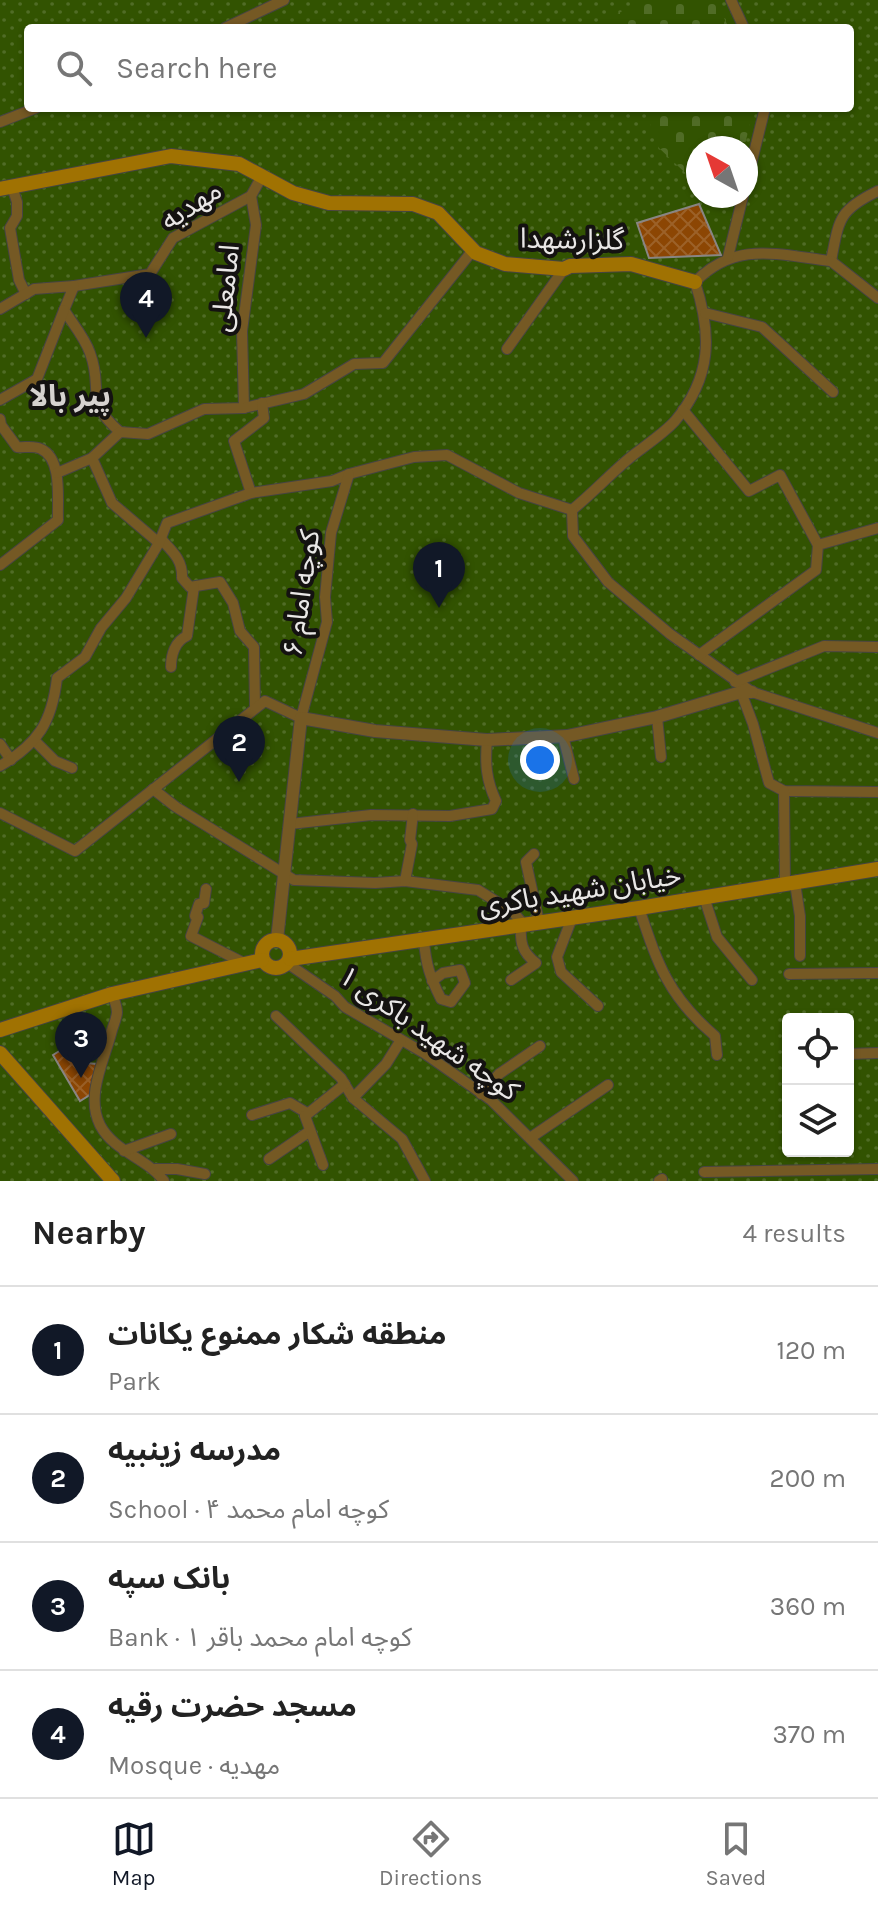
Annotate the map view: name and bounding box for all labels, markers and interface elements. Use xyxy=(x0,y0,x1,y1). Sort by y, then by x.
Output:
search box xyxy=(24,24,854,112)
icon: search xyxy=(52,46,96,90)
text: Search here xyxy=(116,50,277,86)
north arrow xyxy=(686,136,758,208)
street label: مهدیه xyxy=(154,173,228,237)
street label: گلزارشهدا xyxy=(520,222,625,256)
street label: امامعلی xyxy=(204,243,246,333)
pin: 4 xyxy=(120,272,172,338)
district label: پیر بالا xyxy=(29,378,111,416)
street label: کوچه امام ۶ xyxy=(276,527,330,659)
pin: 1 xyxy=(413,542,465,608)
pin: 2 xyxy=(213,716,265,782)
your location xyxy=(520,740,560,780)
street label: خیابان شهید باکری xyxy=(477,858,683,922)
street label: کوچه شهید باکری ۱ xyxy=(332,959,526,1108)
pin: 3 xyxy=(55,1012,107,1078)
map controls xyxy=(782,1013,854,1157)
button: locate xyxy=(782,1013,854,1085)
button: layers xyxy=(782,1085,854,1157)
text: Nearby xyxy=(32,1213,146,1253)
text: 4 results xyxy=(742,1218,846,1249)
text: منطقه شکار ممنوع یکانات xyxy=(108,1316,447,1352)
text: 1 xyxy=(53,1335,63,1366)
text: 120 m xyxy=(776,1335,846,1366)
text: Park xyxy=(108,1366,161,1397)
text: مدرسه زینبیه xyxy=(108,1432,281,1468)
text: 2 xyxy=(50,1463,66,1494)
text: 200 m xyxy=(770,1463,846,1494)
text: School · کوچه امام محمد ۴ xyxy=(108,1494,389,1525)
text: بانک سپه xyxy=(108,1560,230,1596)
text: 3 xyxy=(50,1591,66,1622)
text: 360 m xyxy=(770,1591,846,1622)
text: Bank · کوچه امام محمد باقر ۱ xyxy=(108,1622,412,1653)
text: مسجد حضرت رقیه xyxy=(108,1688,357,1724)
text: 4 xyxy=(50,1719,66,1750)
text: 370 m xyxy=(773,1719,846,1750)
text: Mosque · مهدیه xyxy=(108,1750,280,1781)
tab: Map xyxy=(112,1817,156,1891)
tab: Directions xyxy=(379,1817,482,1891)
tab: Saved xyxy=(706,1817,766,1891)

